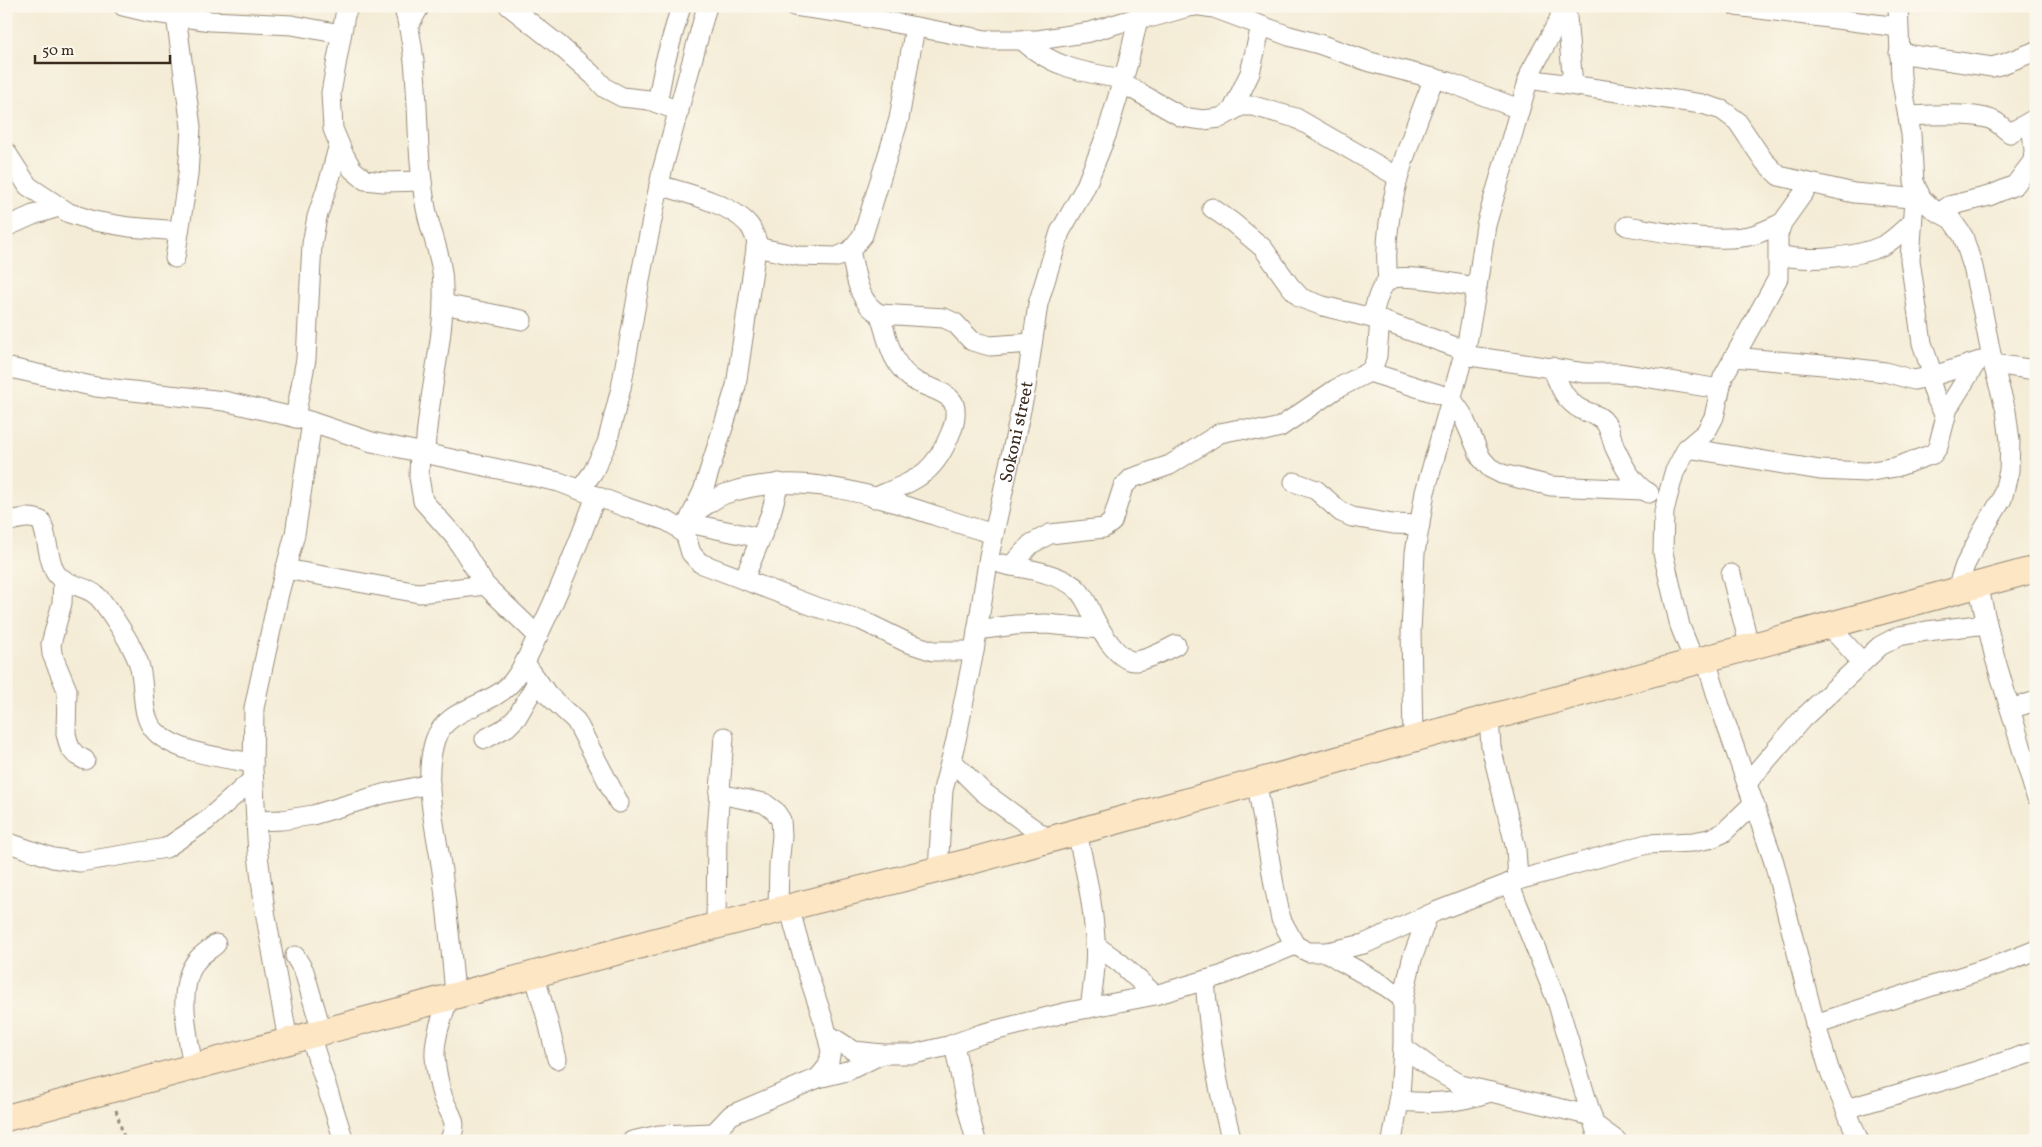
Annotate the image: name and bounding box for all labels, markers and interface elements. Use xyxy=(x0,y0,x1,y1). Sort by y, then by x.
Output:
scale bar xyxy=(35,32,170,64)
text: 50 m xyxy=(42,41,74,62)
street label: Sokoni street xyxy=(994,380,1041,485)

